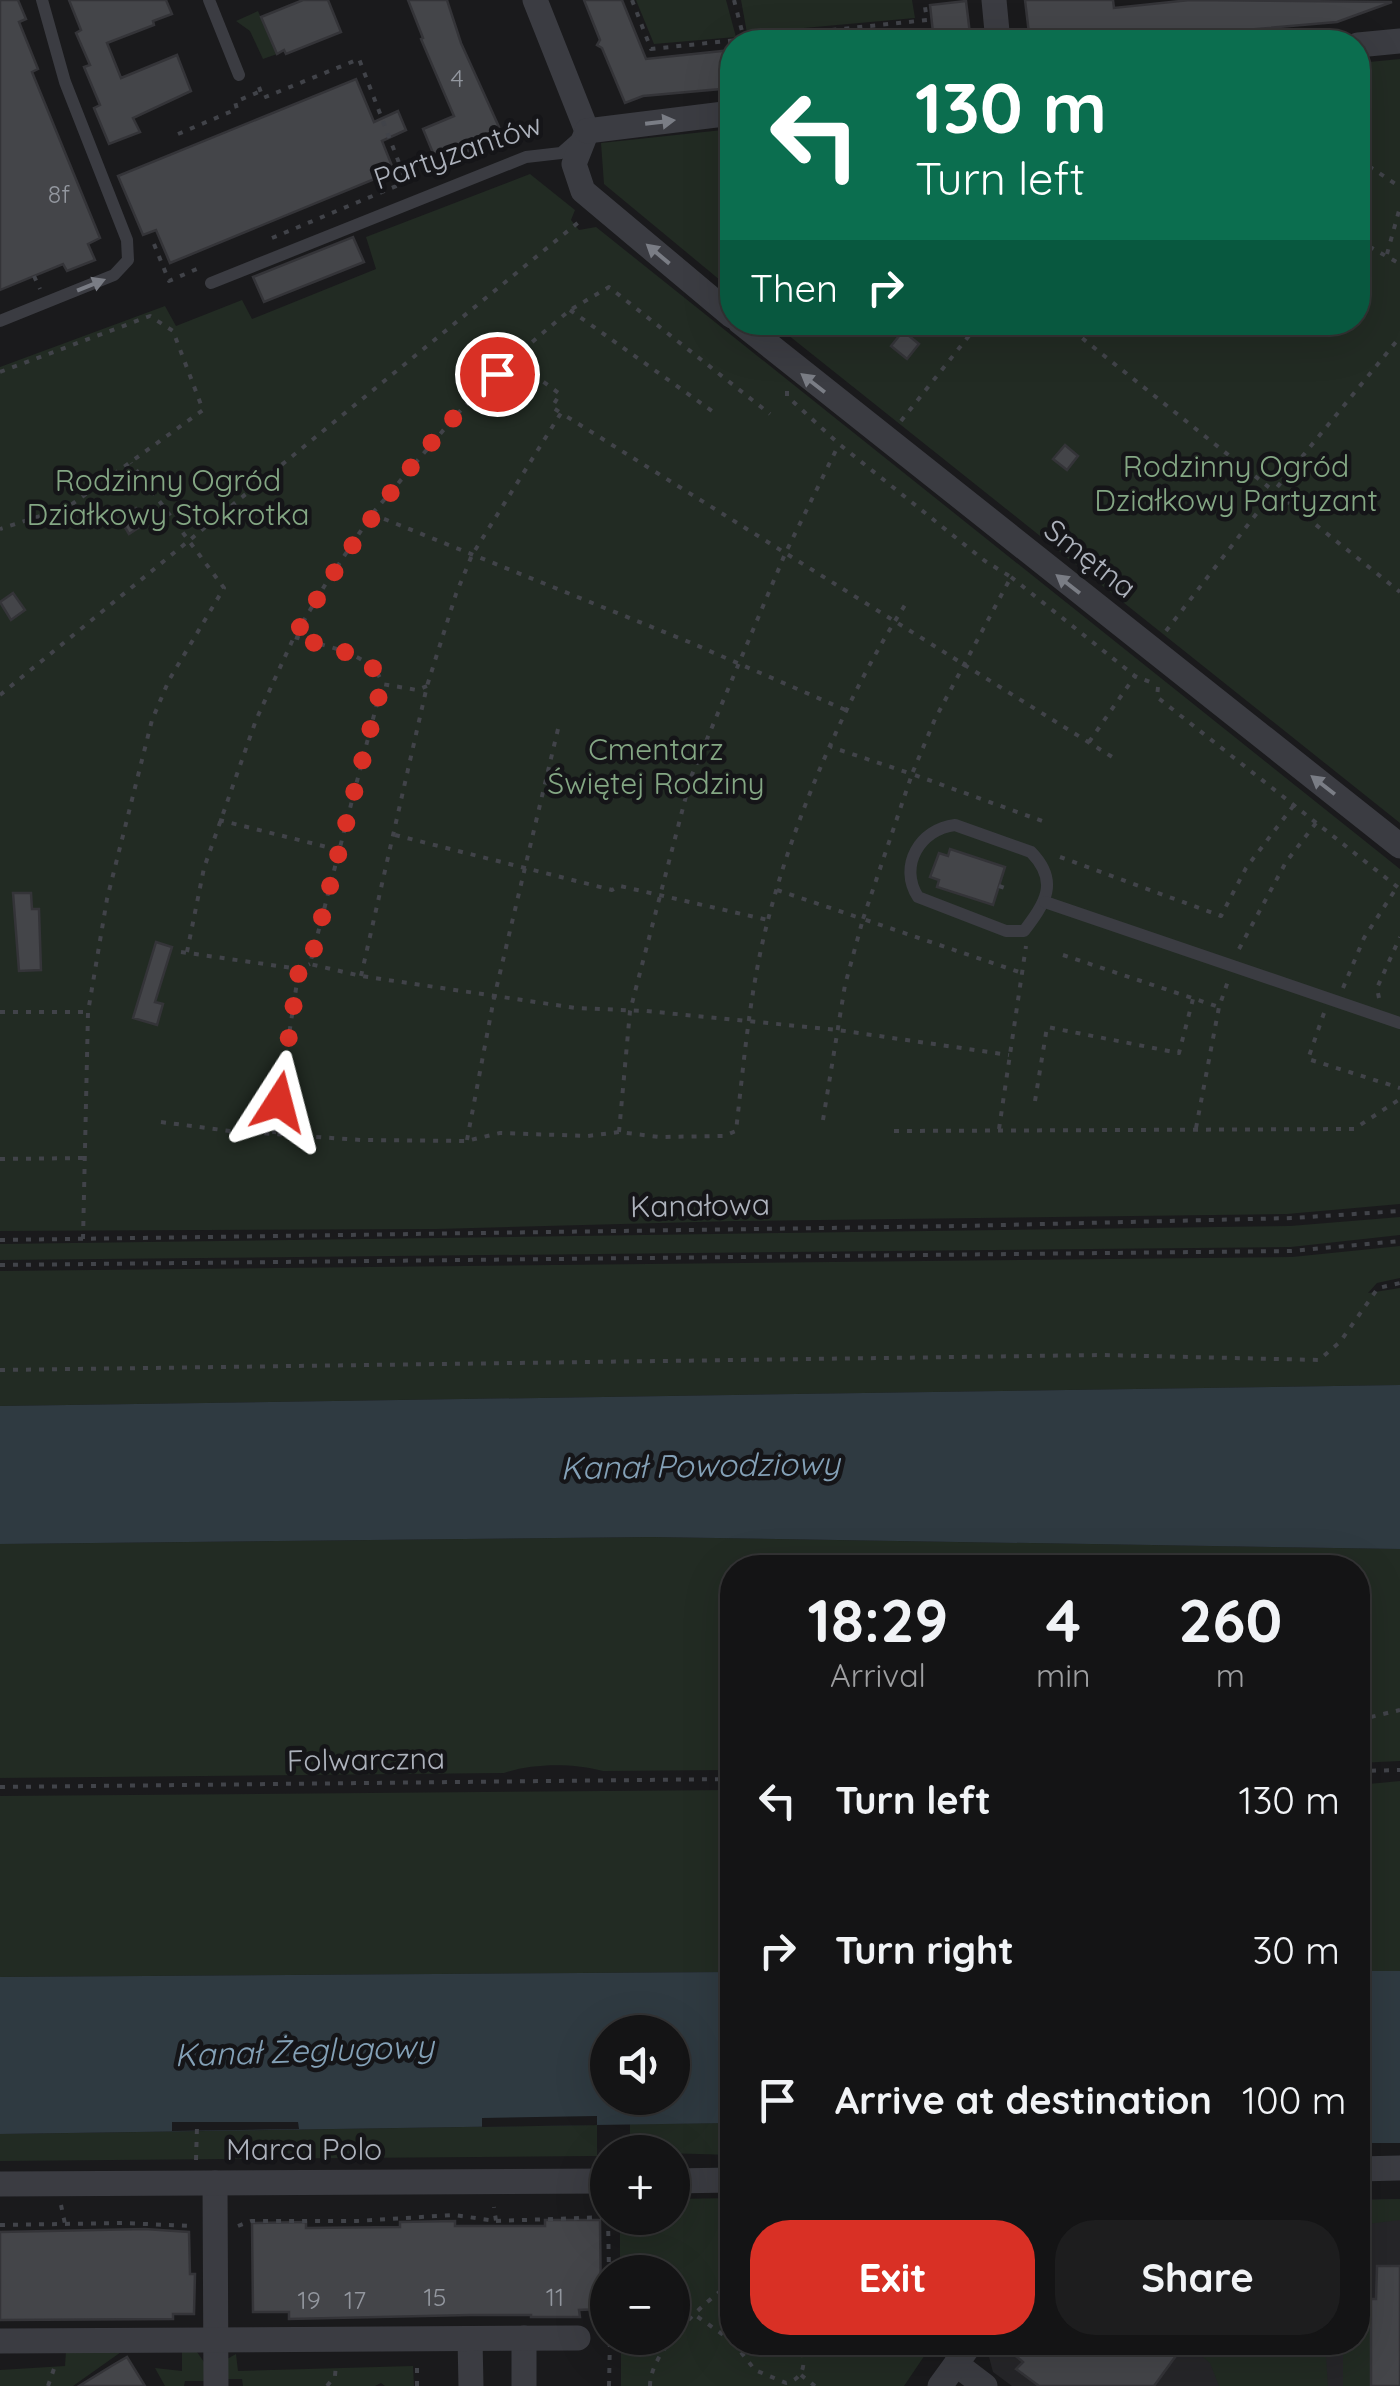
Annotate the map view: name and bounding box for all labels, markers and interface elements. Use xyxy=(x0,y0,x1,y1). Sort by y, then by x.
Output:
house number: 4 xyxy=(450,62,464,93)
text: 130 m xyxy=(915,63,1107,151)
icon: left xyxy=(750,70,880,200)
street label: Partyzantów xyxy=(369,105,547,198)
one-way arrow xyxy=(645,114,676,130)
text: Turn left xyxy=(915,150,1085,206)
house number: 8f xyxy=(48,178,70,209)
one-way arrow xyxy=(645,243,670,265)
icon: right xyxy=(858,260,913,315)
text: Then xyxy=(750,264,838,312)
one-way arrow xyxy=(76,276,106,292)
pin xyxy=(455,332,540,417)
icon: arrive xyxy=(470,347,525,402)
one-way arrow xyxy=(801,372,827,393)
park label: Rodzinny Ogród Działkowy Partyzant xyxy=(1094,447,1378,519)
park label: Rodzinny Ogród Działkowy Stokrotka xyxy=(26,461,310,533)
street label: Smętna xyxy=(1037,510,1144,606)
one-way arrow xyxy=(1056,574,1081,595)
park label: Cmentarz Świętej Rodziny xyxy=(547,730,765,802)
one-way arrow xyxy=(1311,775,1337,796)
position arrow xyxy=(227,1050,331,1154)
street label: Kanałowa xyxy=(630,1185,770,1225)
water label: Kanał Powodziowy xyxy=(560,1443,842,1487)
text: 18:29 xyxy=(808,1582,948,1657)
text: 4 xyxy=(1046,1582,1081,1657)
text: 260 xyxy=(1178,1582,1282,1657)
text: Arrival xyxy=(830,1655,926,1695)
text: min xyxy=(1036,1655,1091,1695)
text: m xyxy=(1216,1655,1245,1695)
street label: Folwarczna xyxy=(287,1739,445,1779)
icon: left xyxy=(750,1773,805,1828)
text: Turn left xyxy=(835,1776,991,1824)
text: 130 m xyxy=(1238,1776,1340,1824)
icon: right xyxy=(750,1923,805,1978)
text: Turn right xyxy=(835,1926,1014,1974)
text: 30 m xyxy=(1252,1926,1340,1974)
map controls xyxy=(590,2015,690,2355)
button: sound xyxy=(590,2015,690,2115)
water label: Kanał Żeglugowy xyxy=(174,2025,436,2075)
icon: arrive xyxy=(750,2073,805,2128)
text: Arrive at destination xyxy=(835,2076,1212,2124)
text: 100 m xyxy=(1242,2076,1346,2124)
street label: Marca Polo xyxy=(226,2130,382,2168)
button: + xyxy=(590,2135,690,2235)
button: Exit xyxy=(750,2220,1035,2335)
button: Share xyxy=(1055,2220,1340,2335)
button: − xyxy=(590,2255,690,2355)
house number: 15 xyxy=(424,2281,446,2312)
house number: 11 xyxy=(546,2281,564,2312)
house number: 19 xyxy=(297,2284,321,2315)
house number: 17 xyxy=(344,2284,366,2315)

